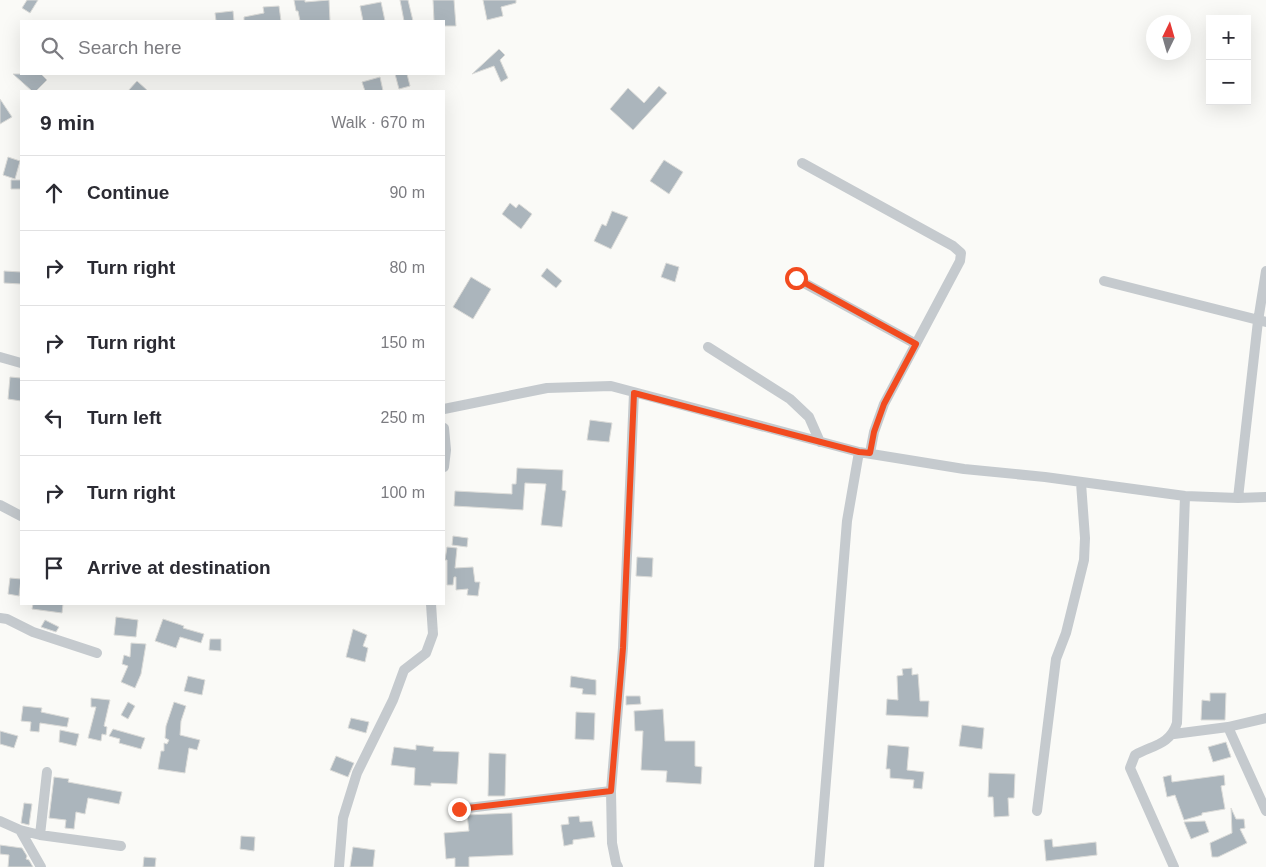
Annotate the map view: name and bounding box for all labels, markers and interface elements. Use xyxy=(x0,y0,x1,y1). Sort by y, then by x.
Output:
north arrow xyxy=(1146,15,1191,60)
map controls xyxy=(1206,15,1251,105)
button: + xyxy=(1206,15,1251,60)
search box xyxy=(20,20,445,75)
icon: search xyxy=(38,34,66,62)
text: Search here xyxy=(78,37,182,58)
button: − xyxy=(1206,60,1251,105)
text: 9 min xyxy=(40,111,95,134)
text: Walk · 670 m xyxy=(331,114,425,131)
icon: ahead xyxy=(40,179,68,207)
text: Continue xyxy=(87,182,169,203)
text: 90 m xyxy=(389,184,425,201)
icon: right xyxy=(40,254,68,282)
text: Turn right xyxy=(87,257,175,278)
text: 80 m xyxy=(389,259,425,276)
route start xyxy=(785,267,808,290)
icon: right xyxy=(40,329,68,357)
text: Turn right xyxy=(87,332,175,353)
text: 150 m xyxy=(381,334,425,351)
icon: left xyxy=(40,404,68,432)
text: Turn left xyxy=(87,407,162,428)
text: 250 m xyxy=(381,409,425,426)
icon: right xyxy=(40,479,68,507)
text: Turn right xyxy=(87,482,175,503)
text: 100 m xyxy=(381,484,425,501)
icon: arrive xyxy=(40,554,68,582)
text: Arrive at destination xyxy=(87,557,271,578)
route end xyxy=(448,798,471,821)

